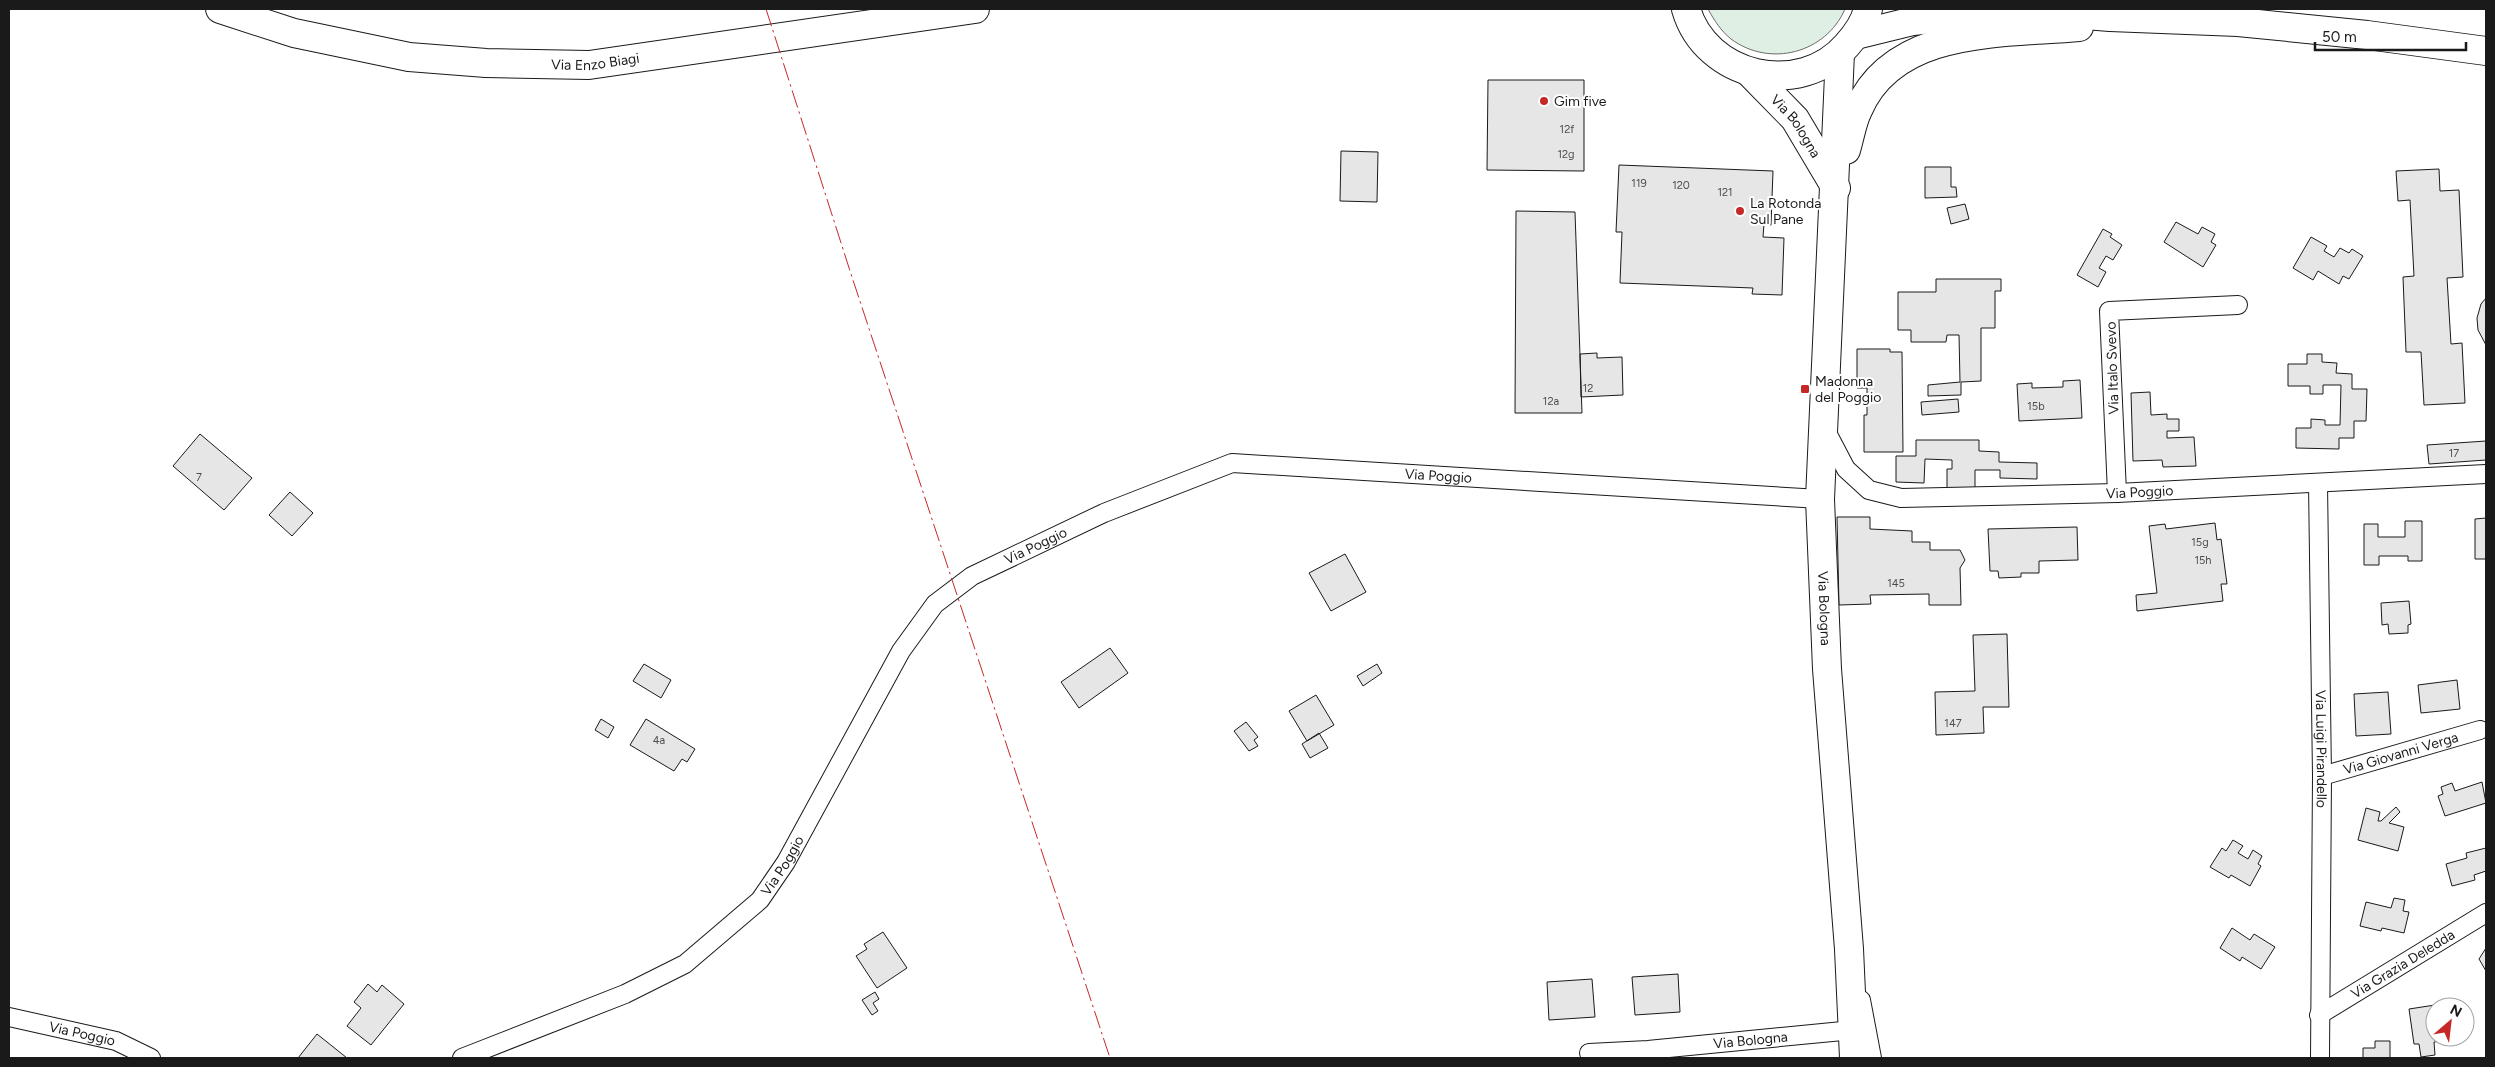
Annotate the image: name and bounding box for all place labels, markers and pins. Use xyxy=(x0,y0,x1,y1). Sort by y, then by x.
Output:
place label: Gim five xyxy=(1554,93,1607,110)
marker: Gim five xyxy=(1538,95,1550,107)
place label: La Rotonda Sul Pane xyxy=(1750,195,1821,228)
marker: La Rotonda Sul Pane xyxy=(1734,205,1746,217)
place label: Madonna del Poggio xyxy=(1815,373,1881,406)
marker: Madonna del Poggio xyxy=(1799,383,1811,395)

